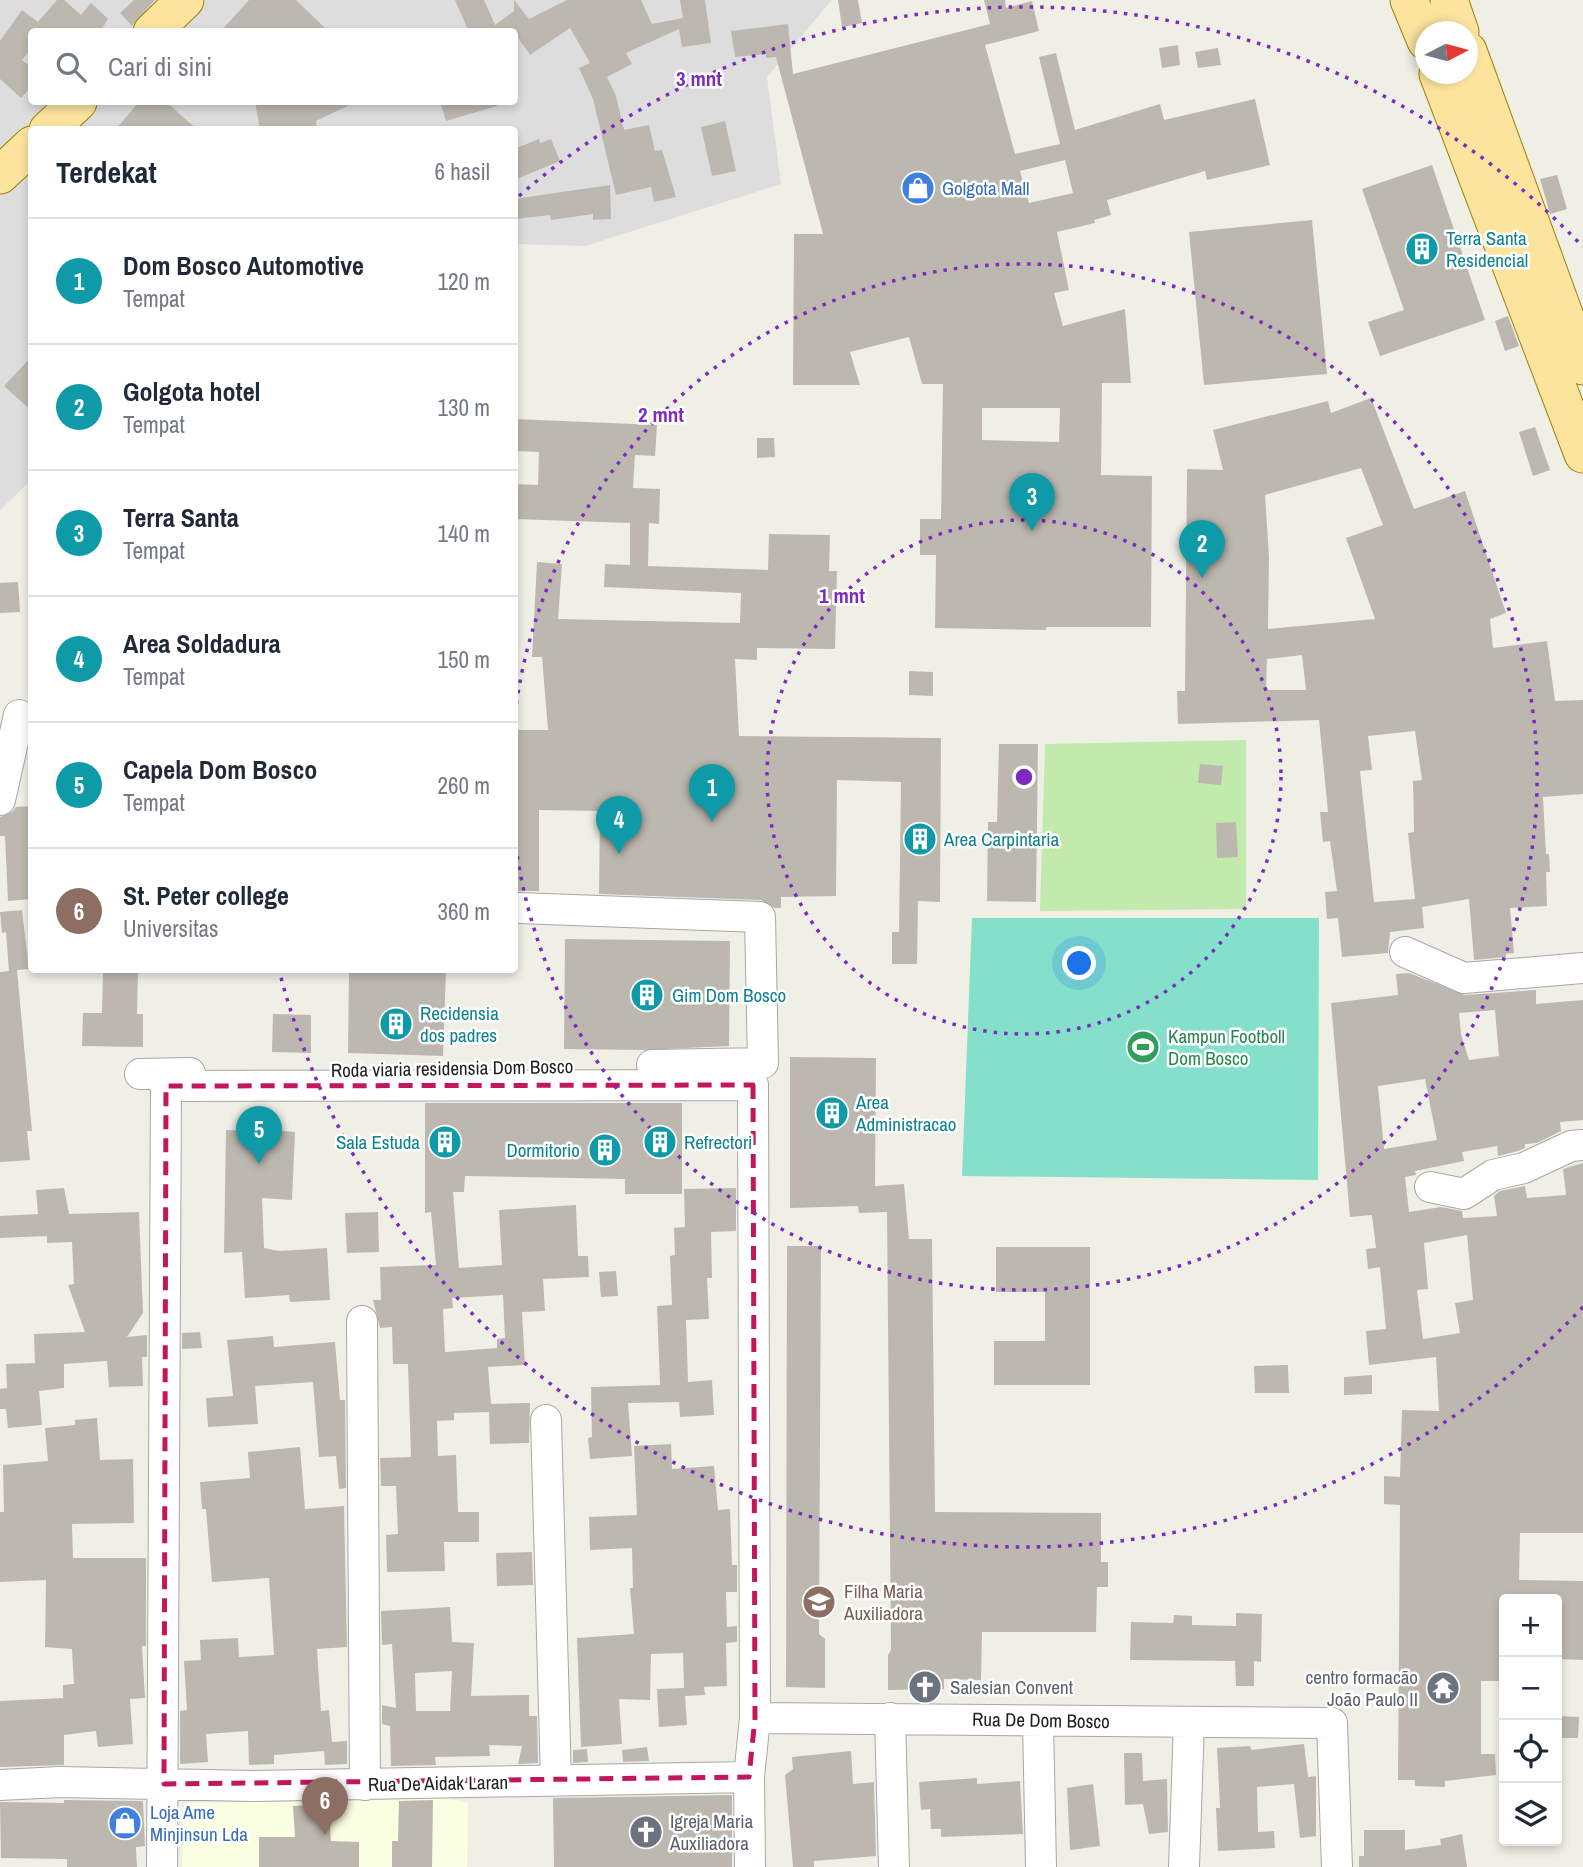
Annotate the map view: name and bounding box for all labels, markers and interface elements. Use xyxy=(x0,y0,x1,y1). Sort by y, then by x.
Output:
north arrow xyxy=(1415,21,1478,84)
search box xyxy=(28,28,518,105)
icon: search xyxy=(52,48,90,86)
text: Cari di sini xyxy=(108,49,212,84)
text: 3 mnt xyxy=(676,64,722,93)
text: Terdekat xyxy=(56,152,157,192)
text: 6 hasil xyxy=(434,156,490,187)
shop icon: Golgota Mall xyxy=(899,169,937,207)
place label: Golgota Mall xyxy=(942,175,1029,201)
place label: Terra Santa Residencial xyxy=(1446,225,1528,273)
building icon: Terra Santa Residencial xyxy=(1403,230,1441,268)
text: Dom Bosco Automotive xyxy=(123,248,364,283)
text: 1 xyxy=(74,266,84,297)
text: 120 m xyxy=(438,266,490,297)
text: Tempat xyxy=(123,283,185,314)
text: Golgota hotel xyxy=(123,374,260,409)
text: 2 xyxy=(74,392,84,423)
text: 130 m xyxy=(438,392,490,423)
text: 2 mnt xyxy=(638,400,684,429)
text: Tempat xyxy=(123,409,185,440)
pin: 3 xyxy=(1009,473,1055,531)
text: Terra Santa xyxy=(123,500,239,535)
text: 3 xyxy=(74,518,84,549)
text: 140 m xyxy=(438,518,490,549)
pin: 2 xyxy=(1179,520,1225,578)
text: Tempat xyxy=(123,535,185,566)
text: 1 mnt xyxy=(819,581,865,610)
text: Area Soldadura xyxy=(123,626,281,661)
text: 4 xyxy=(74,644,84,675)
text: 150 m xyxy=(438,644,490,675)
text: Tempat xyxy=(123,661,185,692)
text: Capela Dom Bosco xyxy=(123,752,317,787)
pin: 1 xyxy=(689,764,735,822)
centre of rings xyxy=(1012,765,1036,789)
text: 5 xyxy=(74,770,84,801)
text: 260 m xyxy=(438,770,490,801)
text: Tempat xyxy=(123,787,185,818)
pin: 4 xyxy=(596,796,642,854)
building icon: Area Carpintaria xyxy=(901,820,939,858)
place label: Area Carpintaria xyxy=(943,826,1060,852)
text: St. Peter college xyxy=(123,878,289,913)
text: 6 xyxy=(74,896,84,927)
text: 360 m xyxy=(438,896,490,927)
text: Universitas xyxy=(123,913,218,944)
your location xyxy=(1062,946,1096,980)
building icon: Gim Dom Bosco xyxy=(628,976,666,1014)
place label: Gim Dom Bosco xyxy=(672,982,786,1008)
place label: Recidensia dos padres xyxy=(420,1000,499,1048)
building icon: Recidensia dos padres xyxy=(377,1005,415,1043)
place label: Kampun Footboll Dom Bosco xyxy=(1168,1023,1285,1071)
sports icon: Kampun Footboll Dom Bosco xyxy=(1124,1028,1162,1066)
street label: Roda viaria residensia Dom Bosco xyxy=(331,1053,573,1083)
place label: Area Administracao xyxy=(855,1089,956,1137)
building icon: Area Administracao xyxy=(813,1094,851,1132)
pin: 5 xyxy=(236,1106,282,1164)
building icon: Sala Estuda xyxy=(426,1123,464,1161)
building icon: Refrectori xyxy=(641,1123,679,1161)
place label: Sala Estuda xyxy=(336,1129,420,1155)
place label: Refrectori xyxy=(684,1129,752,1155)
building icon: Dormitorio xyxy=(586,1131,624,1169)
place label: Dormitorio xyxy=(506,1137,580,1163)
place label: Filha Maria Auxiliadora xyxy=(843,1578,923,1626)
school or university icon: Filha Maria Auxiliadora xyxy=(800,1583,838,1621)
map controls xyxy=(1499,1594,1562,1846)
button: + xyxy=(1499,1594,1562,1657)
button: − xyxy=(1499,1657,1562,1720)
place label: centro formacão João Paulo II xyxy=(1305,1664,1418,1712)
church icon: Salesian Convent xyxy=(906,1668,944,1706)
temple icon: centro formacão João Paulo II xyxy=(1424,1669,1462,1707)
place label: Salesian Convent xyxy=(950,1674,1074,1700)
street label: Rua De Dom Bosco xyxy=(972,1706,1110,1734)
button: locate xyxy=(1499,1720,1562,1783)
street label: Rua De Aidak Laran xyxy=(368,1769,508,1797)
pin: 6 xyxy=(302,1777,348,1835)
button: layers xyxy=(1499,1783,1562,1846)
place label: Loja Ame Minjinsun Lda xyxy=(150,1799,248,1847)
shop icon: Loja Ame Minjinsun Lda xyxy=(106,1804,144,1842)
place label: Igreja Maria Auxiliadora xyxy=(669,1808,753,1856)
church icon: Igreja Maria Auxiliadora xyxy=(627,1813,665,1851)

